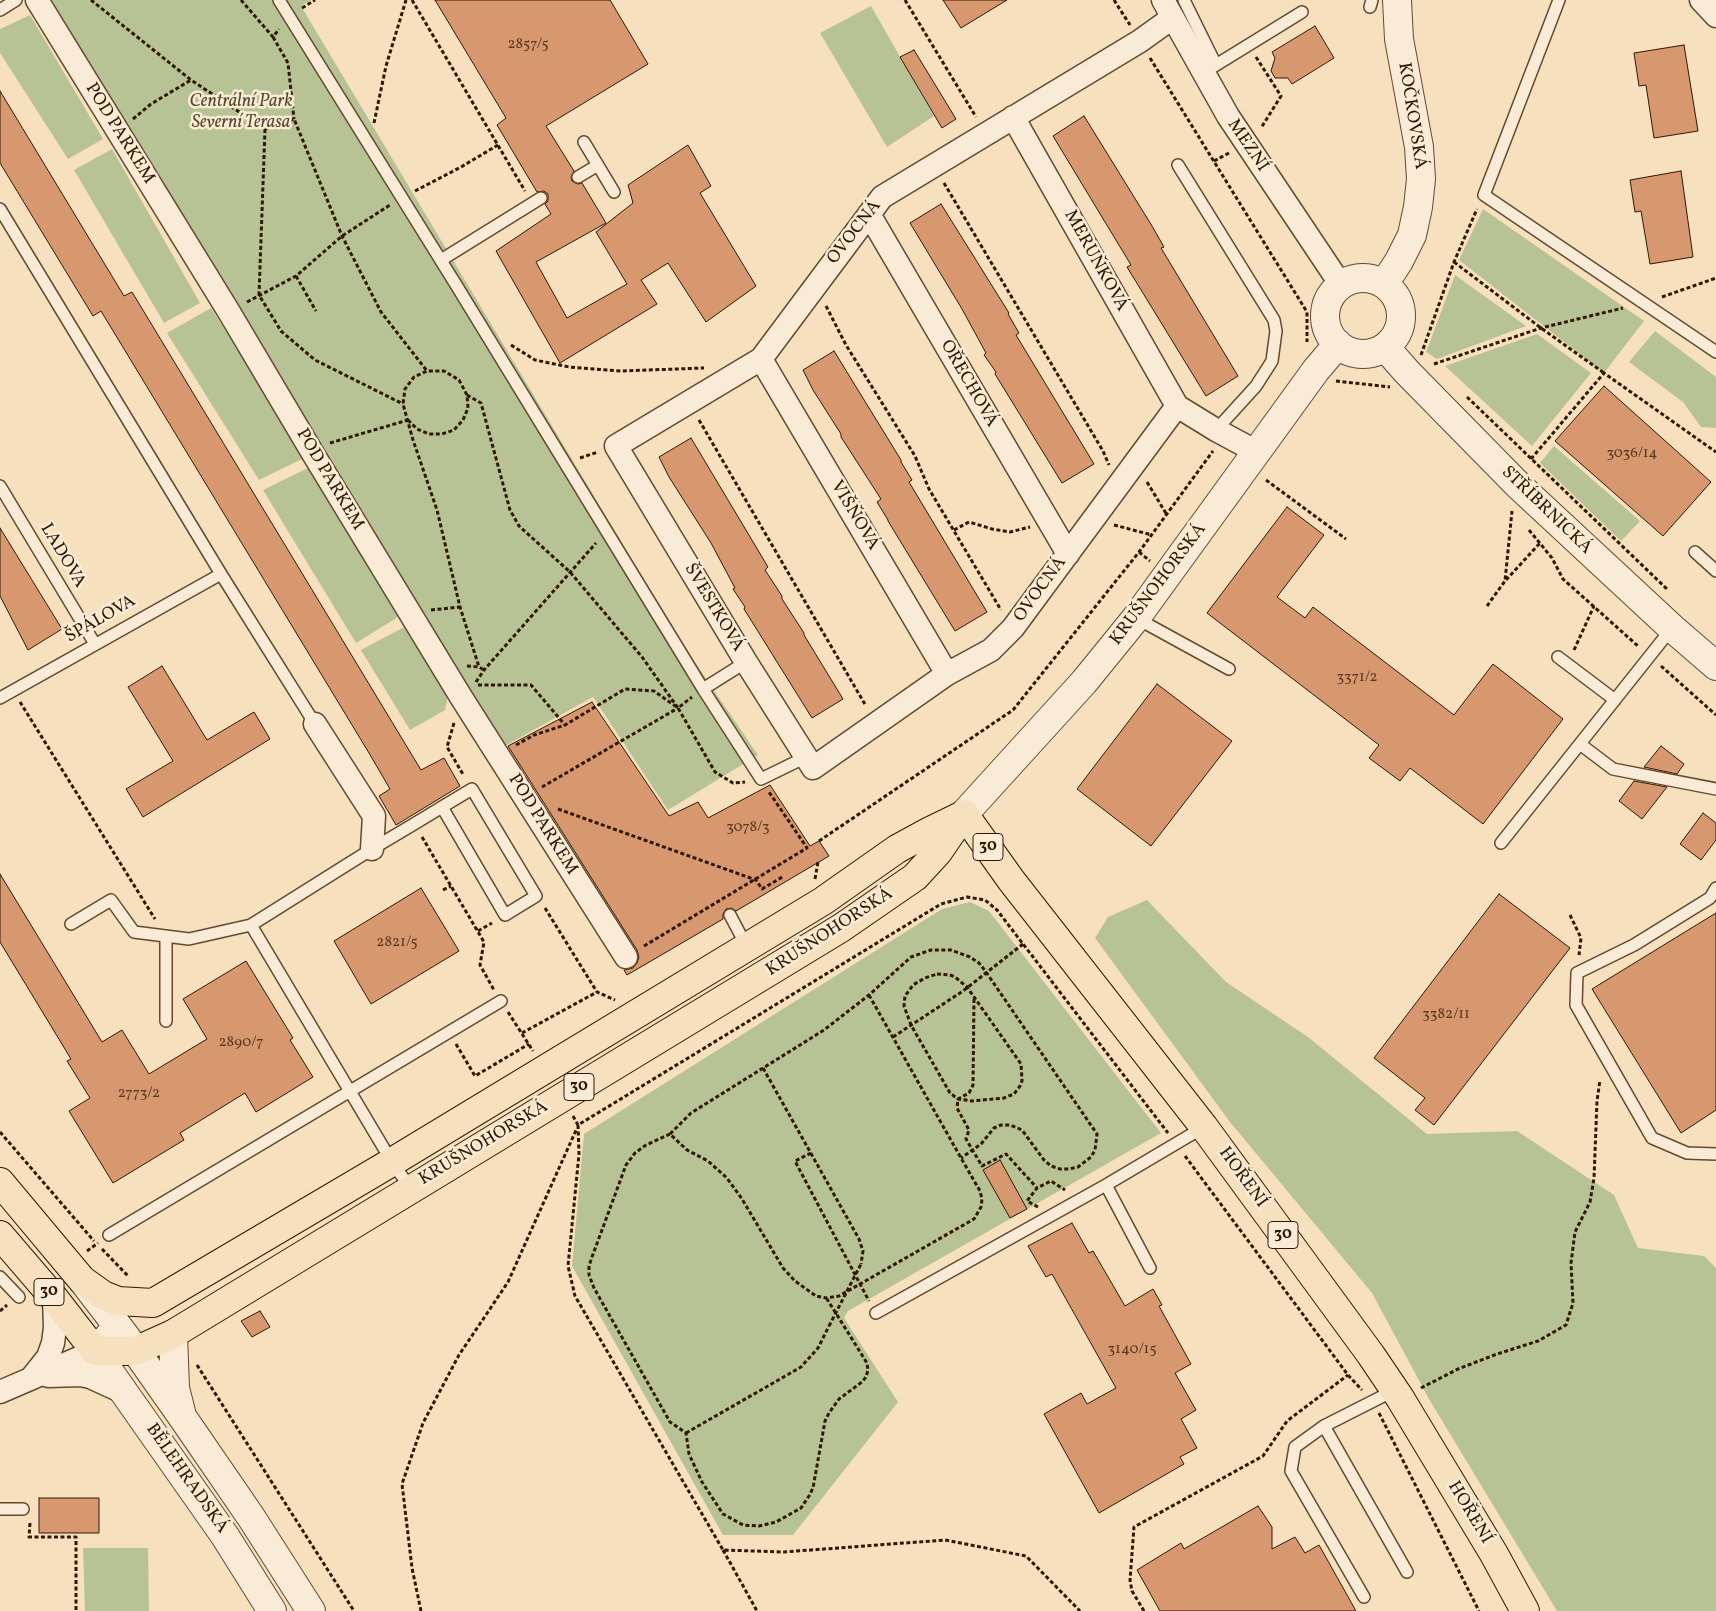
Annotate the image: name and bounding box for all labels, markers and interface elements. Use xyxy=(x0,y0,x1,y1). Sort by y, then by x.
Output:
house number: 2857/5 xyxy=(507,36,549,54)
street label: KOČKOVSKÁ xyxy=(1392,61,1430,171)
street label: POD PARKEM xyxy=(79,80,159,188)
park label: Centrální Park Severní Terasa xyxy=(189,92,293,134)
street label: MEZNÍ xyxy=(1222,116,1272,176)
street label: OVOCNÁ xyxy=(823,197,887,269)
street label: MERUŇKOVÁ xyxy=(1058,207,1132,315)
street label: OŘECHOVÁ xyxy=(934,337,1002,431)
street label: POD PARKEM xyxy=(290,425,368,535)
house number: 3036/14 xyxy=(1606,445,1658,463)
street label: STŘÍBRNICKÁ xyxy=(1496,462,1596,560)
street label: VIŠŇOVÁ xyxy=(825,477,883,555)
street label: LADOVA xyxy=(34,520,90,592)
street label: KRUŠNOHORSKÁ xyxy=(1106,520,1212,650)
street label: OVOCNÁ xyxy=(1010,553,1072,627)
street label: ŠVESTKOVÁ xyxy=(678,560,748,656)
street label: ŠPÁLOVA xyxy=(62,591,140,649)
house number: 3371/2 xyxy=(1336,669,1378,687)
street label: POD PARKEM xyxy=(502,771,582,879)
house number: 3078/3 xyxy=(726,819,770,837)
road number: 30 xyxy=(973,834,1003,860)
street label: KRUŠNOHORSKÁ xyxy=(762,884,898,982)
house number: 2821/5 xyxy=(376,934,418,952)
house number: 3382/11 xyxy=(1422,1006,1470,1024)
house number: 2890/7 xyxy=(218,1034,264,1052)
road number: 30 xyxy=(564,1074,594,1100)
house number: 2773/2 xyxy=(118,1085,160,1103)
street label: KRUŠNOHORSKÁ xyxy=(415,1097,553,1191)
street label: HOŘENÍ xyxy=(1213,1144,1271,1212)
road number: 30 xyxy=(1268,1222,1298,1248)
road number: 30 xyxy=(34,1278,64,1305)
house number: 3140/15 xyxy=(1107,1341,1157,1359)
street label: BĚLEHRADSKÁ xyxy=(140,1420,232,1538)
street label: HOŘENÍ xyxy=(1442,1478,1496,1548)

